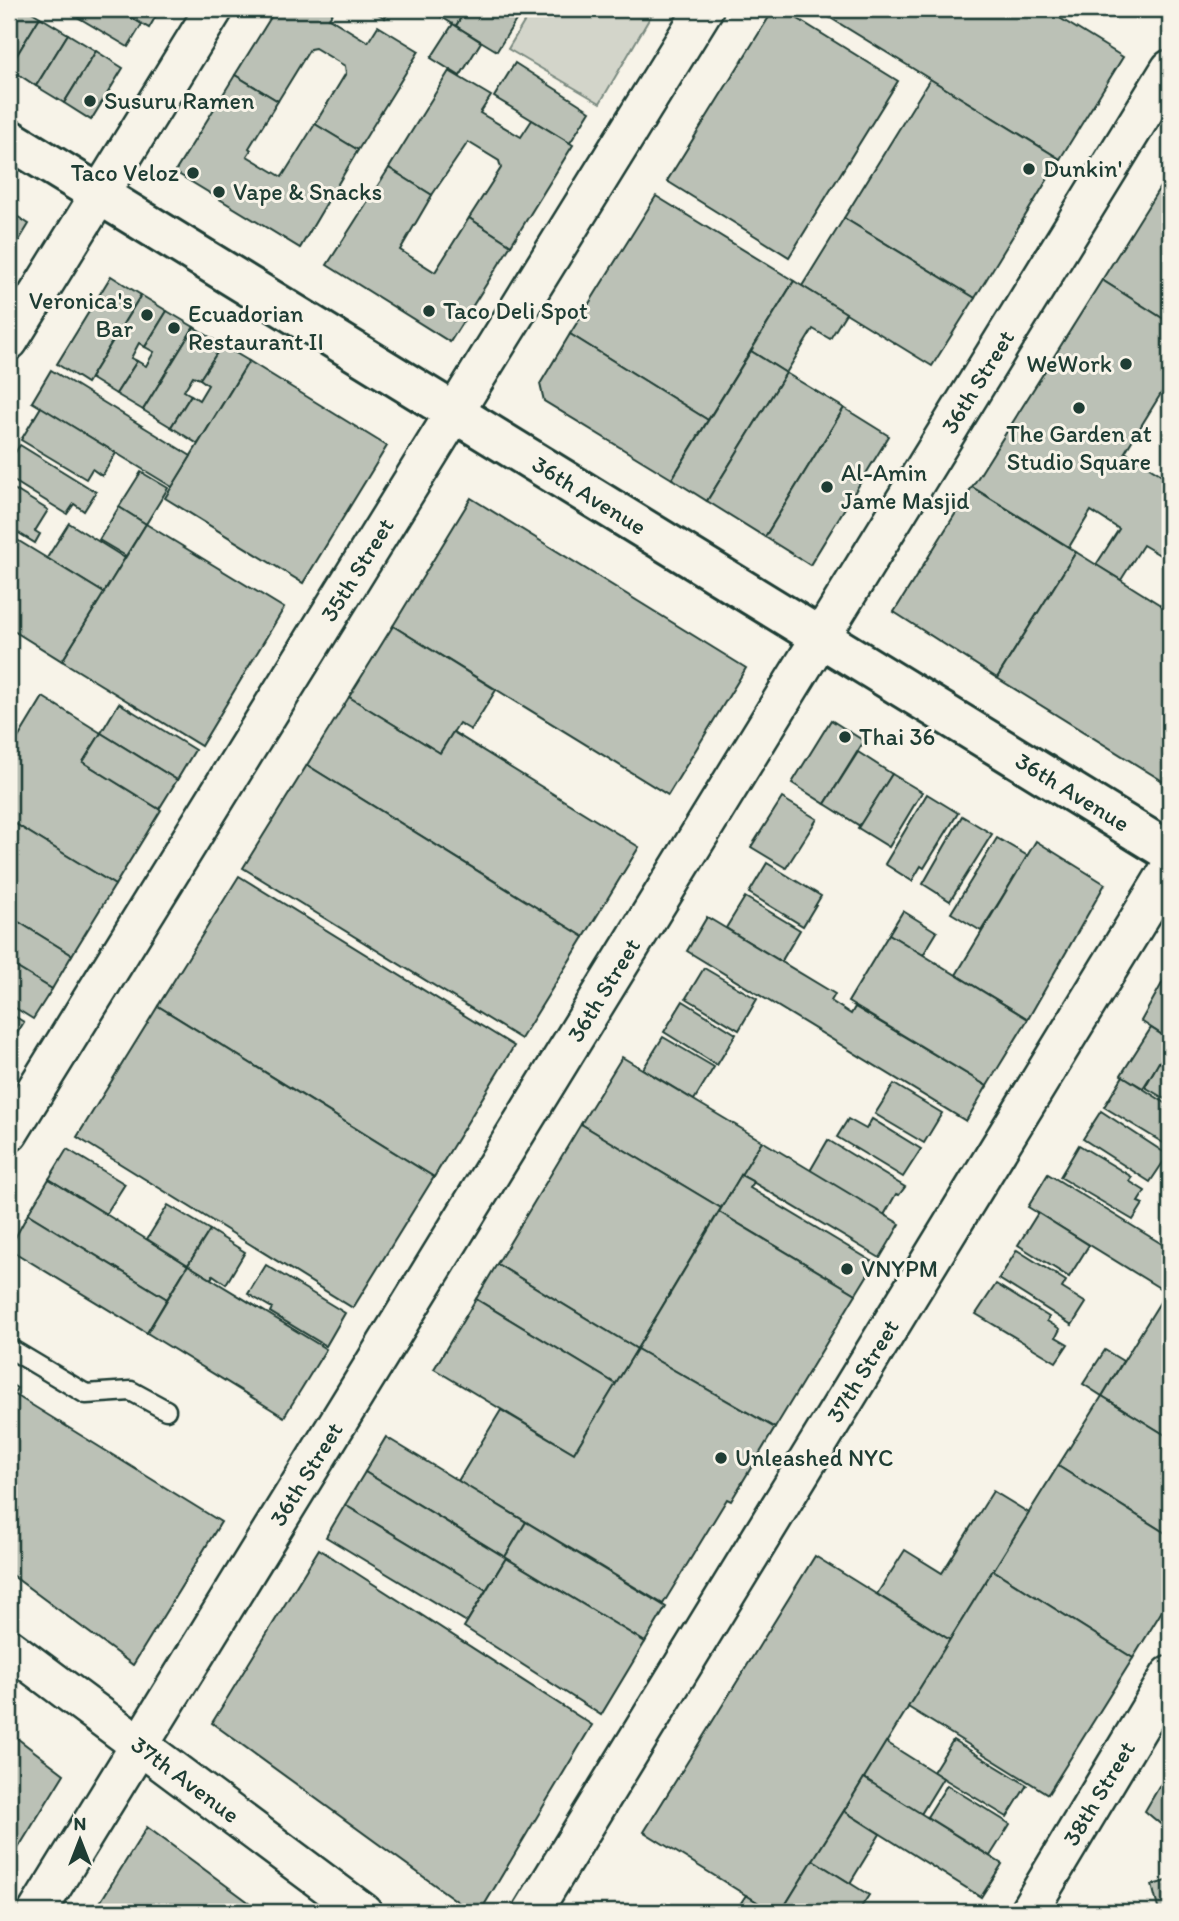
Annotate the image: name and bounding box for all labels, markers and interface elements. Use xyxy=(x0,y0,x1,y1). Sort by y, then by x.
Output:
place label: Susuru Ramen xyxy=(104,86,255,115)
marker: Susuru Ramen xyxy=(82,93,98,109)
place label: Dunkin' xyxy=(1043,154,1122,183)
place label: Taco Veloz xyxy=(71,158,179,187)
marker: Dunkin' xyxy=(1021,161,1037,177)
marker: Taco Veloz xyxy=(185,165,201,181)
place label: Vape & Snacks xyxy=(233,177,382,206)
marker: Vape & Snacks xyxy=(211,184,227,200)
place label: Veronica's Bar xyxy=(29,286,133,343)
place label: Taco Deli Spot xyxy=(443,296,588,325)
place label: Ecuadorian Restaurant II xyxy=(188,299,324,356)
marker: Taco Deli Spot xyxy=(421,303,437,319)
marker: Veronica's Bar xyxy=(139,307,155,323)
marker: Ecuadorian Restaurant II xyxy=(166,320,182,336)
street label: 36th Street xyxy=(934,325,1020,439)
place label: WeWork xyxy=(1026,349,1112,378)
marker: WeWork xyxy=(1118,356,1134,372)
marker: The Garden at Studio Square xyxy=(1071,400,1087,416)
place label: The Garden at Studio Square xyxy=(1006,419,1152,476)
street label: 36th Avenue xyxy=(527,449,652,541)
place label: Al-Amin Jame Masjid xyxy=(841,458,970,515)
marker: Al-Amin Jame Masjid xyxy=(819,479,835,495)
street label: 35th Street xyxy=(314,513,400,627)
place label: Thai 36 xyxy=(859,722,935,751)
marker: Thai 36 xyxy=(837,729,853,745)
street label: 36th Avenue xyxy=(1010,746,1135,838)
street label: 36th Street xyxy=(560,933,646,1047)
place label: VNYPM xyxy=(861,1254,938,1283)
marker: VNYPM xyxy=(839,1261,855,1277)
street label: 37th Street xyxy=(820,1314,905,1428)
street label: 36th Street xyxy=(263,1417,349,1531)
place label: Unleashed NYC xyxy=(735,1443,893,1472)
marker: Unleashed NYC xyxy=(713,1450,729,1466)
street label: 37th Avenue xyxy=(126,1729,246,1829)
street label: 38th Street xyxy=(1056,1736,1141,1851)
north arrow xyxy=(46,1806,116,1876)
text: N xyxy=(74,1812,86,1835)

